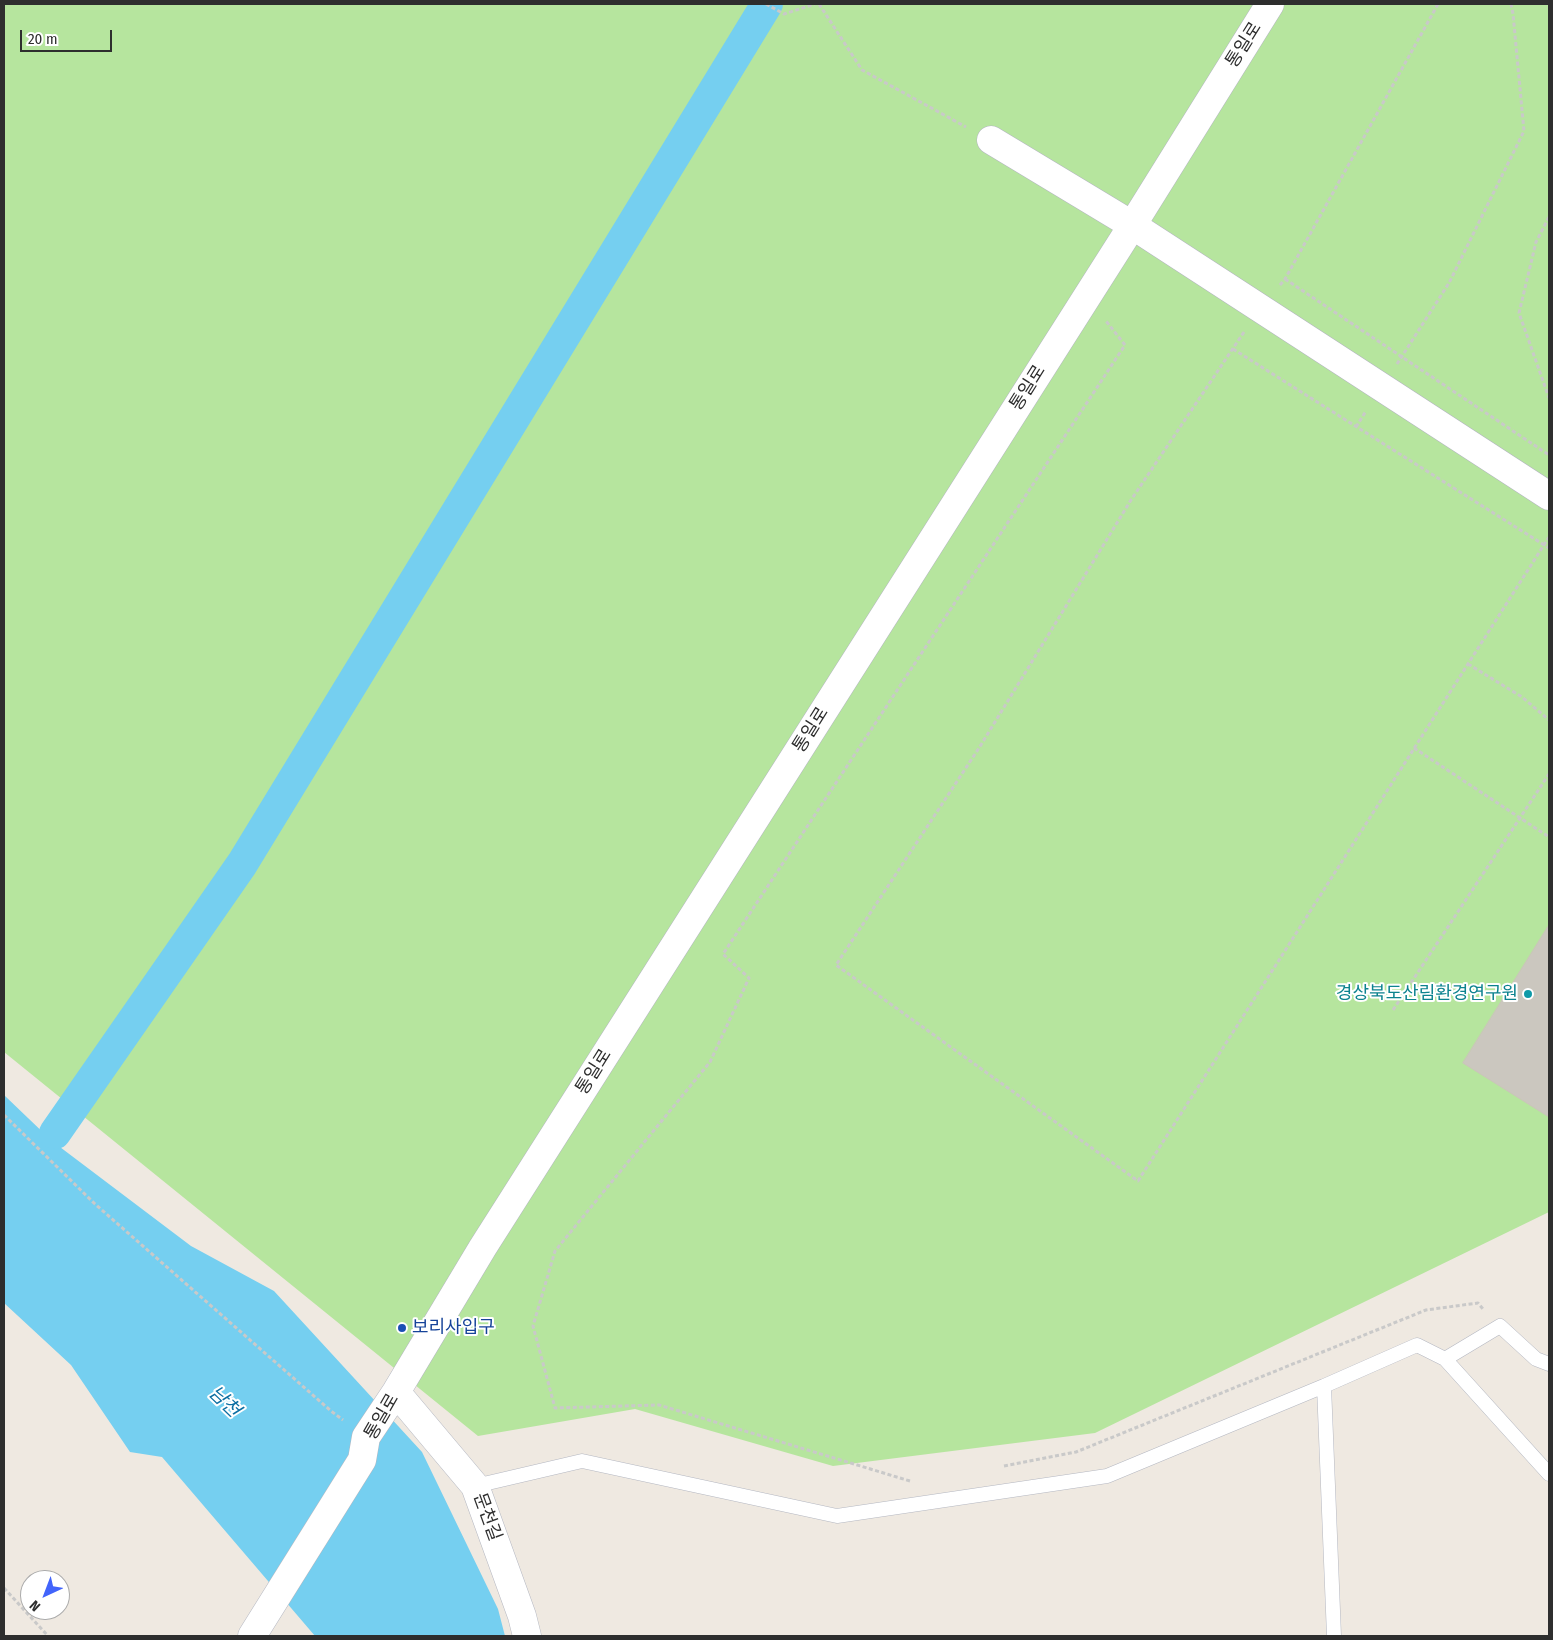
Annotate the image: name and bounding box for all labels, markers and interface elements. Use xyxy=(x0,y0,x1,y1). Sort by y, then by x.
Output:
street label: 통일로 xyxy=(1222,18,1266,72)
scale bar xyxy=(22,20,115,52)
text: 20 m xyxy=(28,30,58,48)
street label: 통일로 xyxy=(1006,361,1050,415)
street label: 통일로 xyxy=(789,703,833,757)
place label: 경상북도산림환경연구원 xyxy=(1336,983,1518,1005)
marker: 경상북도산림환경연구원 xyxy=(1522,988,1534,1000)
street label: 통일로 xyxy=(572,1045,616,1099)
place label: 보리사입구 xyxy=(412,1317,495,1339)
marker: 보리사입구 xyxy=(396,1322,408,1334)
water label: 남천 xyxy=(204,1382,244,1422)
street label: 통일로 xyxy=(360,1390,404,1444)
street label: 문천길 xyxy=(468,1490,506,1544)
north arrow xyxy=(20,1570,70,1620)
text: N xyxy=(26,1597,44,1615)

